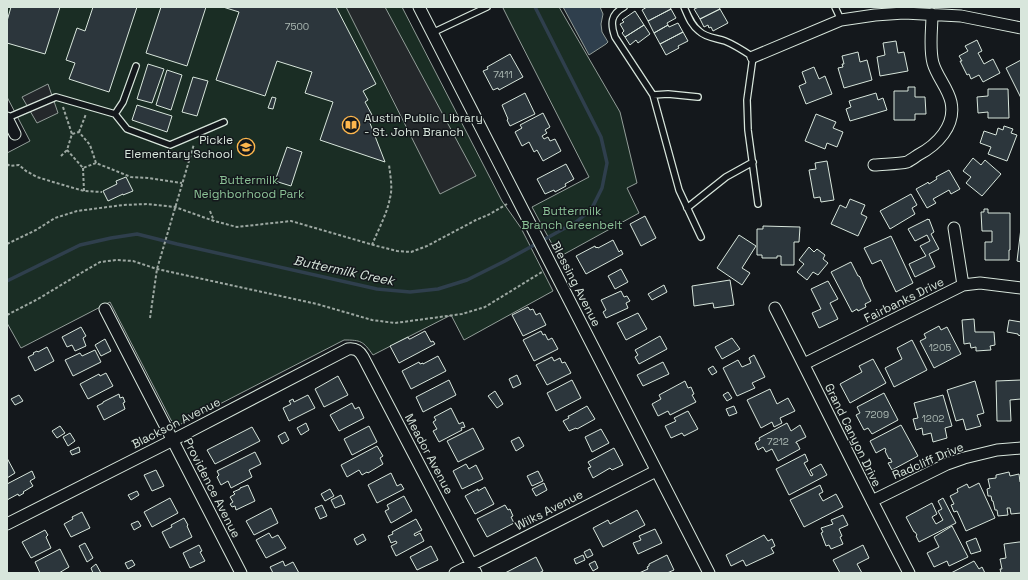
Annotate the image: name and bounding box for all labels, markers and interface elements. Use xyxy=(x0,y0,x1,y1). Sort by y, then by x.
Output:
house number: 7500 xyxy=(285,20,309,33)
house number: 7411 xyxy=(493,68,513,81)
place label: Austin Public Library - St. John Branch xyxy=(364,110,483,140)
library icon: Austin Public Library - St. John Branch xyxy=(341,115,361,135)
place label: Pickle Elementary School xyxy=(125,132,233,162)
school or university icon: Pickle Elementary School xyxy=(236,137,256,157)
park label: Buttermilk Neighborhood Park xyxy=(194,172,305,202)
park label: Buttermilk Branch Greenbelt xyxy=(521,203,623,233)
street label: Blessing Avenue xyxy=(548,239,604,329)
water label: Buttermilk Creek xyxy=(292,252,398,290)
street label: Fairbanks Drive xyxy=(861,274,947,326)
house number: 1205 xyxy=(929,341,951,354)
street label: Grand Canyon Drive xyxy=(821,381,885,489)
street label: Blackson Avenue xyxy=(129,394,223,452)
house number: 7209 xyxy=(865,408,889,421)
street label: Meador Avenue xyxy=(401,411,457,497)
house number: 1202 xyxy=(922,412,944,425)
street label: Providence Avenue xyxy=(180,435,244,541)
house number: 7212 xyxy=(767,435,789,448)
street label: Radcliff Drive xyxy=(890,439,966,483)
street label: Wilks Avenue xyxy=(512,486,586,534)

